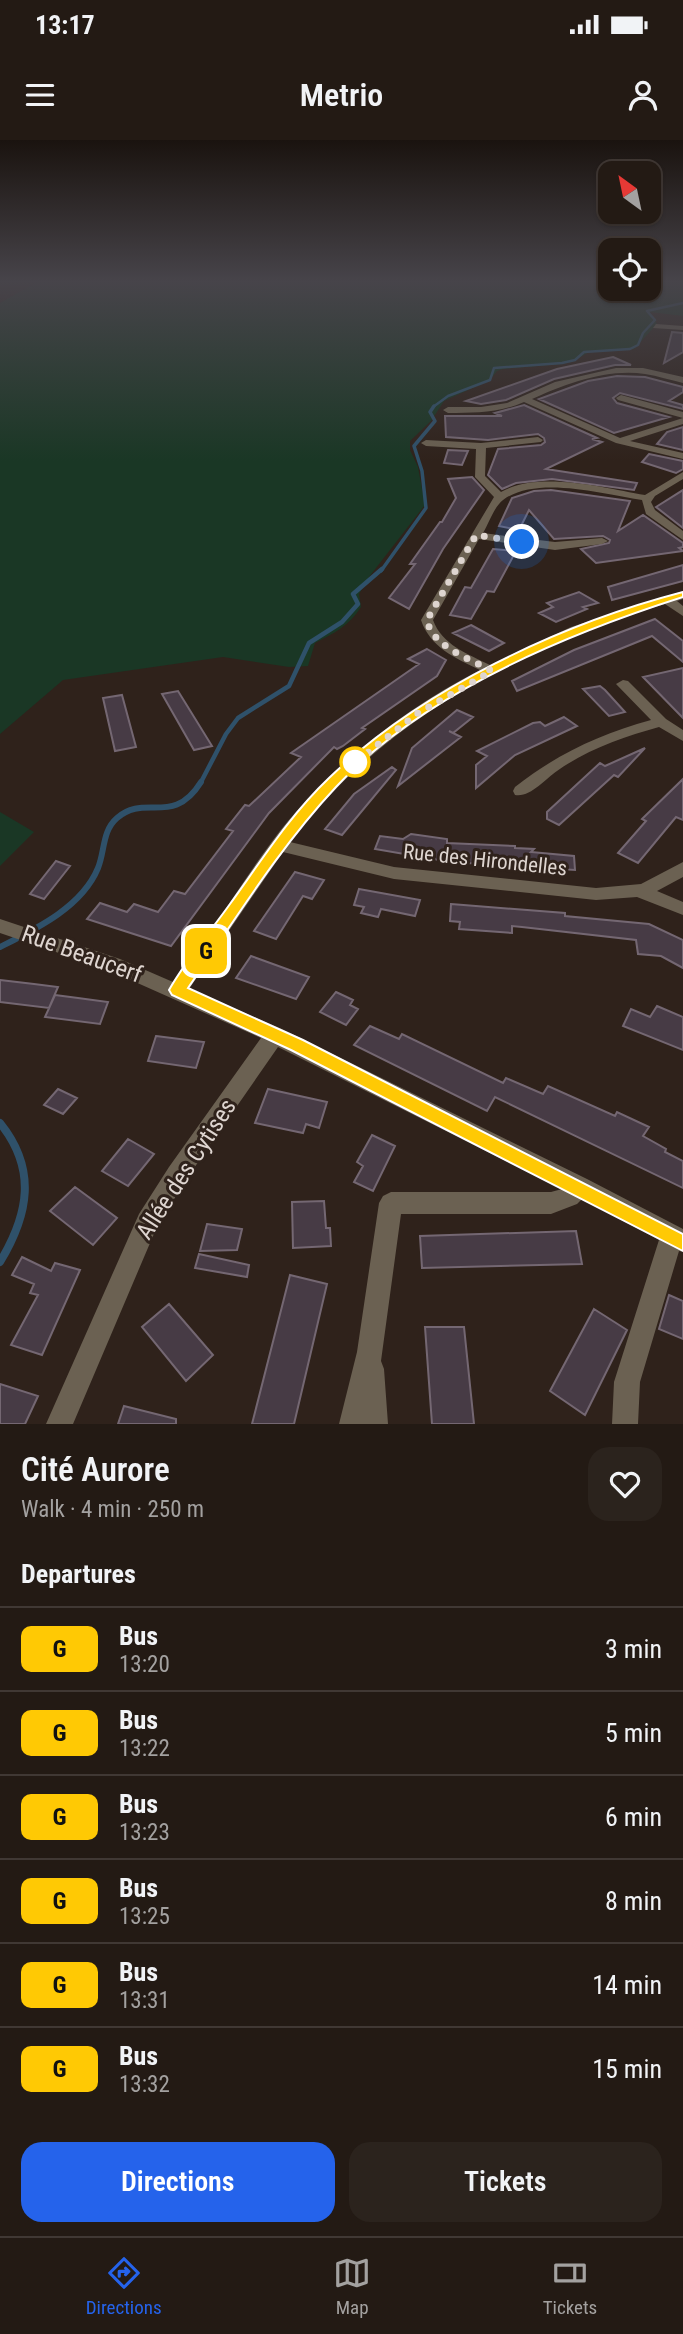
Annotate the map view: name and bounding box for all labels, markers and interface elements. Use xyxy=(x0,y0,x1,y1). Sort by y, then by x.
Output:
text: 13:17 xyxy=(35,10,95,40)
icon: menu xyxy=(21,76,59,114)
text: Metrio xyxy=(300,76,383,114)
icon: person xyxy=(624,76,662,114)
north arrow xyxy=(598,161,662,224)
map controls xyxy=(598,161,661,301)
button: locate xyxy=(598,238,661,301)
your location xyxy=(504,524,539,559)
unlabelled marker xyxy=(340,747,370,777)
street label: Rue des Hirondelles xyxy=(402,839,568,881)
street label: Rue Beaucerf xyxy=(18,919,146,989)
line badge: G xyxy=(183,928,229,974)
text: G xyxy=(199,937,213,965)
street label: Allée des Cytises xyxy=(130,1094,242,1244)
button: heart xyxy=(588,1447,662,1521)
text: Cité Aurore xyxy=(21,1450,170,1489)
text: Walk · 4 min · 250 m xyxy=(21,1496,204,1523)
text: Departures xyxy=(21,1559,136,1589)
text: Bus xyxy=(119,1621,158,1651)
text: 3 min xyxy=(605,1634,662,1664)
text: G xyxy=(52,1635,67,1663)
text: 13:20 xyxy=(119,1651,170,1678)
text: Bus xyxy=(119,1705,158,1735)
text: 5 min xyxy=(605,1718,662,1748)
text: G xyxy=(52,1719,67,1747)
text: 13:22 xyxy=(119,1735,170,1762)
text: Bus xyxy=(119,1789,158,1819)
text: 6 min xyxy=(605,1802,662,1832)
text: G xyxy=(52,1803,67,1831)
text: 13:23 xyxy=(119,1819,170,1846)
text: Bus xyxy=(119,1873,158,1903)
text: 8 min xyxy=(605,1886,662,1916)
text: G xyxy=(52,1887,67,1915)
text: 13:25 xyxy=(119,1903,170,1930)
text: Bus xyxy=(119,1957,158,1987)
text: 14 min xyxy=(592,1970,662,2000)
text: G xyxy=(52,1971,67,1999)
text: 13:31 xyxy=(119,1987,170,2014)
text: Bus xyxy=(119,2041,158,2071)
text: 15 min xyxy=(592,2054,662,2084)
text: G xyxy=(52,2055,67,2083)
text: 13:32 xyxy=(119,2071,170,2098)
button: Directions xyxy=(21,2142,335,2222)
button: Tickets xyxy=(349,2142,662,2222)
tab: Directions xyxy=(86,2254,162,2319)
tab: Map xyxy=(333,2254,371,2319)
tab: Tickets xyxy=(543,2254,597,2319)

